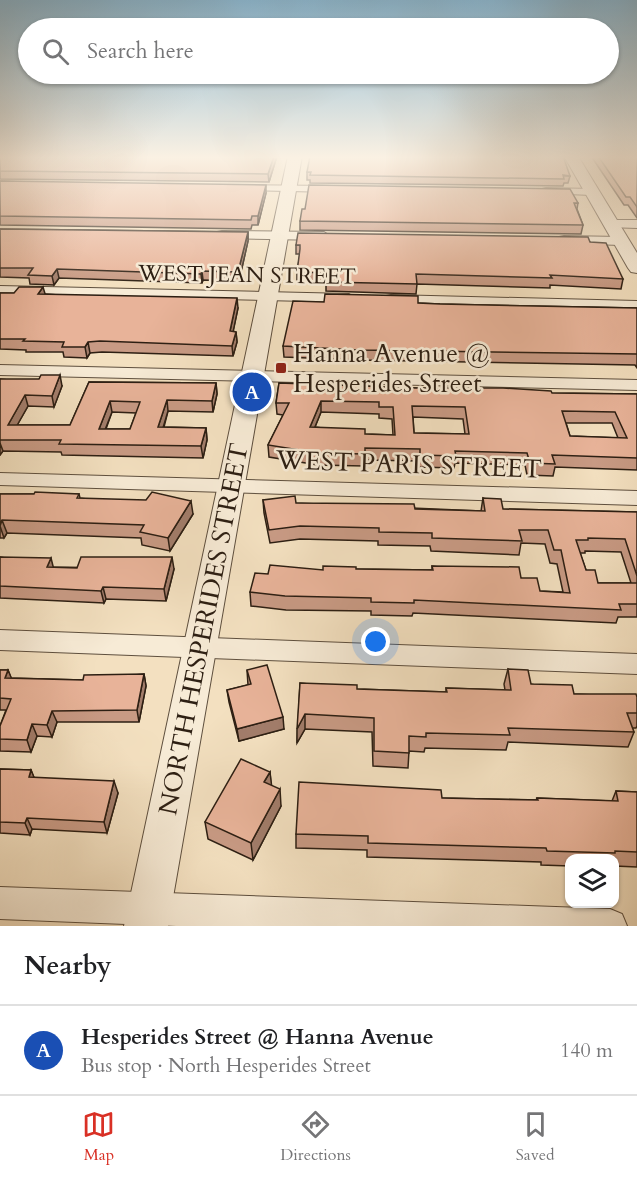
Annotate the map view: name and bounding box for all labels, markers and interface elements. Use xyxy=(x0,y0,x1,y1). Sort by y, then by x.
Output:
search box xyxy=(18,18,619,84)
icon: search xyxy=(39,35,72,68)
text: Search here xyxy=(87,36,194,66)
street label: WEST JEAN STREET xyxy=(137,258,356,292)
place label: Hanna Avenue @ Hesperides Street xyxy=(293,336,490,401)
marker: Hanna Avenue @ Hesperides Street xyxy=(274,361,288,375)
pin: A xyxy=(232,370,272,414)
street label: NORTH HESPERIDES STREET xyxy=(150,440,257,818)
street label: WEST PARIS STREET xyxy=(275,442,542,487)
your location xyxy=(361,627,390,656)
map controls xyxy=(565,854,619,908)
button: layers xyxy=(565,854,619,908)
text: Nearby xyxy=(24,948,112,983)
text: Hesperides Street @ Hanna Avenue xyxy=(81,1022,434,1052)
text: A xyxy=(36,1037,51,1064)
text: 140 m xyxy=(560,1037,613,1064)
text: Bus stop · North Hesperides Street xyxy=(81,1052,371,1079)
tab: Map xyxy=(82,1108,115,1166)
tab: Directions xyxy=(280,1108,351,1166)
tab: Saved xyxy=(516,1108,555,1166)

